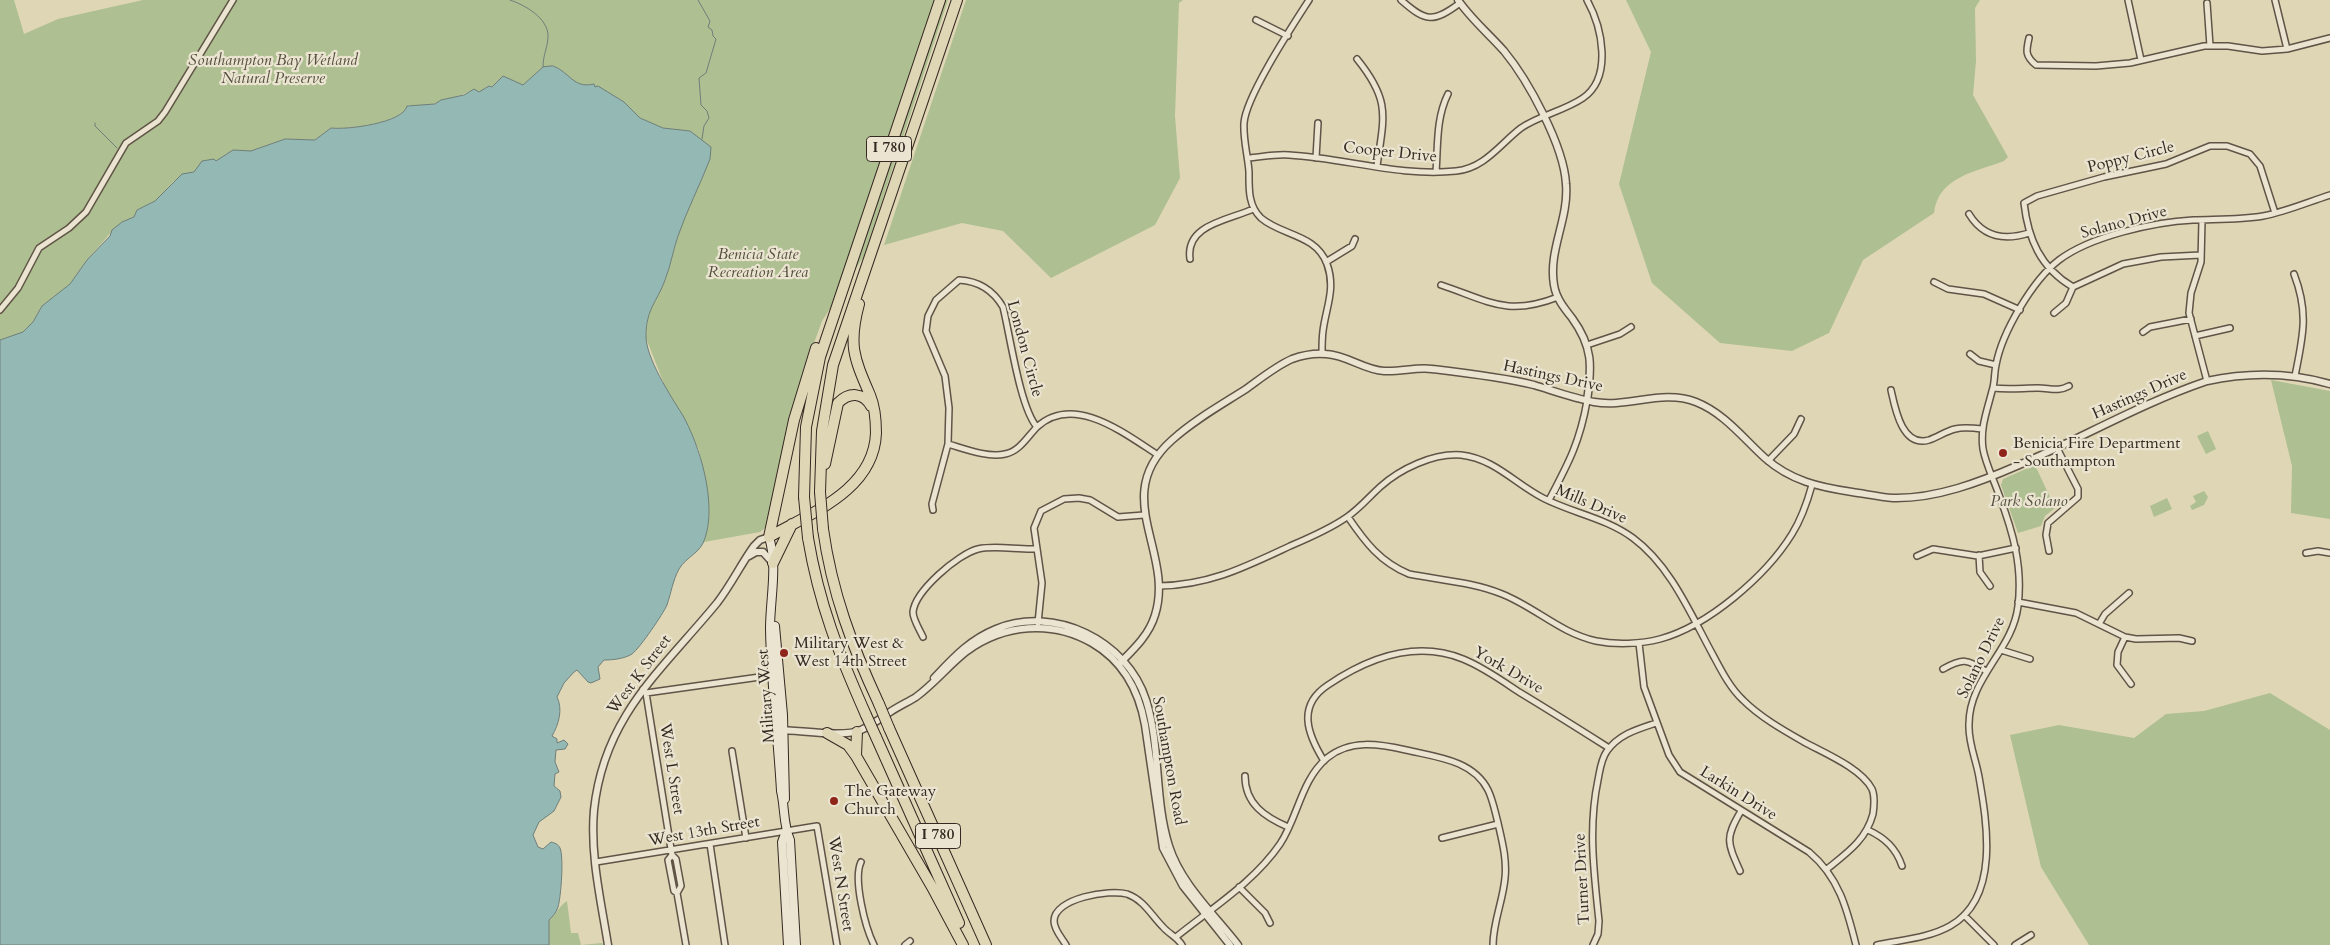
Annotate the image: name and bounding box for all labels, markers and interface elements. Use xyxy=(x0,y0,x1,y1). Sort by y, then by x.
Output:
park label: Southampton Bay Wetland Natural Preserve xyxy=(188,51,358,89)
road number: I 780 xyxy=(866,136,912,162)
street label: Poppy Circle xyxy=(2085,138,2177,178)
street label: Cooper Drive xyxy=(1342,139,1438,167)
street label: Solano Drive xyxy=(2079,202,2169,244)
park label: Benicia State Recreation Area xyxy=(708,245,808,283)
street label: London Circle xyxy=(1002,299,1046,399)
street label: Hastings Drive xyxy=(1501,357,1605,397)
street label: Hastings Drive xyxy=(2090,366,2190,424)
place label: Benicia Fire Department - Southampton xyxy=(2013,434,2180,472)
marker: Benicia Fire Department - Southampton xyxy=(1997,447,2009,459)
street label: Mills Drive xyxy=(1552,481,1630,529)
park label: Park Solano xyxy=(1990,492,2068,512)
street label: Solano Drive xyxy=(1954,614,2010,702)
street label: West K Street xyxy=(604,632,676,718)
place label: Military West & West 14th Street xyxy=(794,634,907,672)
street label: York Drive xyxy=(1469,643,1547,699)
marker: Military West & West 14th Street xyxy=(778,647,790,659)
street label: Military West xyxy=(754,648,780,744)
street label: Southampton Road xyxy=(1147,695,1189,827)
street label: West L Street xyxy=(654,722,688,816)
street label: Larkin Drive xyxy=(1696,763,1780,825)
place label: The Gateway Church xyxy=(844,782,936,820)
marker: The Gateway Church xyxy=(828,795,840,807)
street label: West 13th Street xyxy=(647,813,761,851)
road number: I 780 xyxy=(916,824,960,848)
street label: Turner Drive xyxy=(1571,833,1595,925)
street label: West N Street xyxy=(823,835,857,933)

